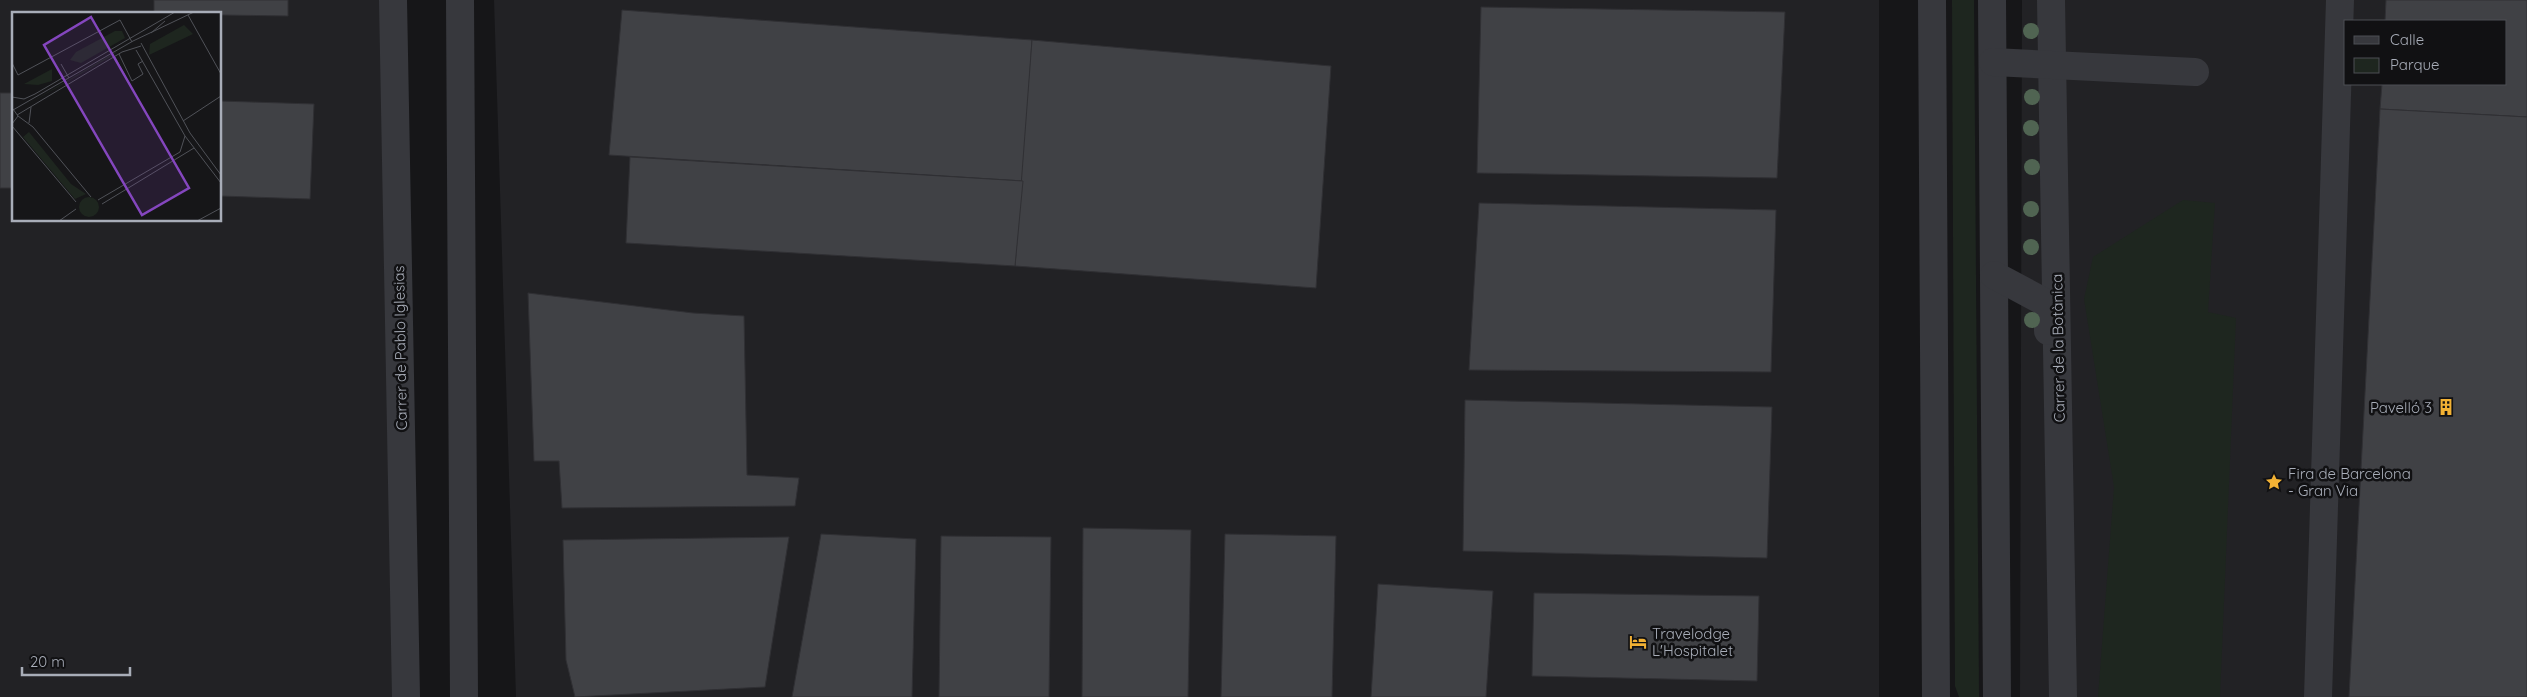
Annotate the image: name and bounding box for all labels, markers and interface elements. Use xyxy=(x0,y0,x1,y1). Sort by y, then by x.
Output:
inset map xyxy=(12,12,221,221)
legend xyxy=(2344,20,2507,85)
text: Calle xyxy=(2390,30,2424,49)
text: Parque xyxy=(2390,55,2440,74)
street label: Carrer de Pablo Iglesias xyxy=(389,265,411,431)
street label: Carrer de la Botànica xyxy=(2047,274,2069,422)
building icon: Pavelló 3 xyxy=(2436,397,2456,417)
place label: Pavelló 3 xyxy=(2370,398,2432,417)
place label: Fira de Barcelona - Gran Via xyxy=(2288,464,2411,500)
place icon: Fira de Barcelona - Gran Via xyxy=(2264,472,2284,492)
place label: Travelodge L'Hospitalet xyxy=(1652,624,1733,660)
hotel icon: Travelodge L'Hospitalet xyxy=(1628,632,1648,652)
scale bar xyxy=(22,644,130,676)
text: 20 m xyxy=(30,652,65,671)

